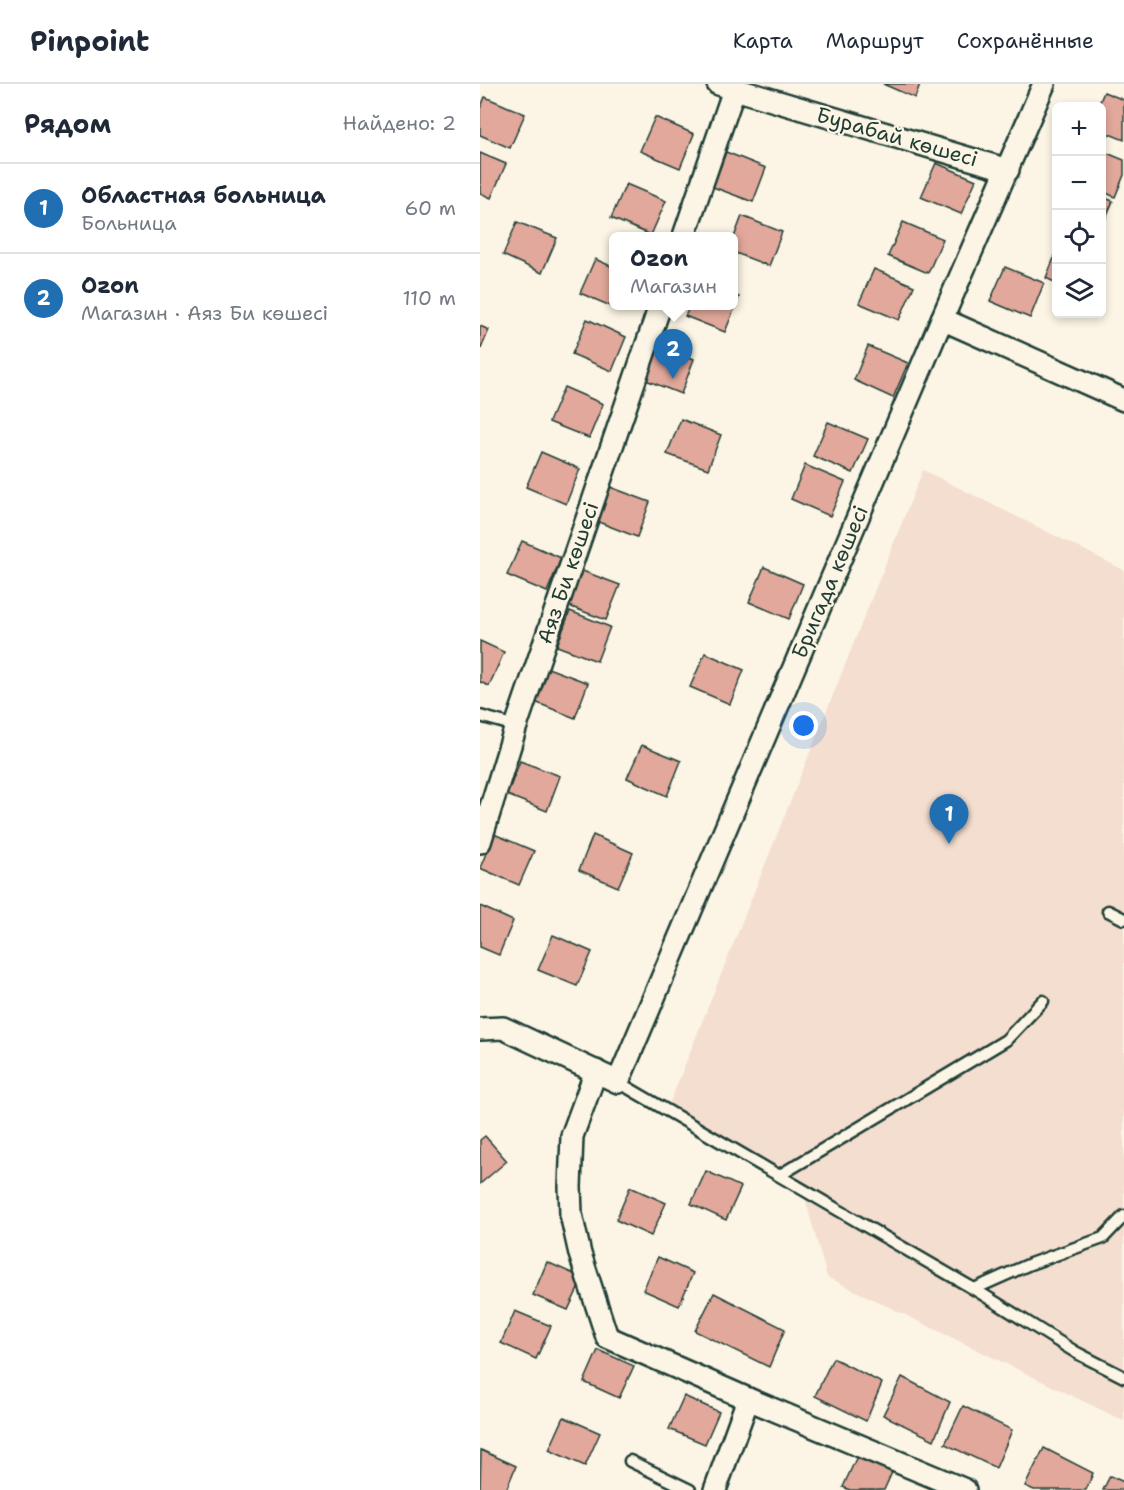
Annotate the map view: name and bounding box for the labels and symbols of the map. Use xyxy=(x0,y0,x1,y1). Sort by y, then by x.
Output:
street label: Бурабай көшесі xyxy=(813,101,981,173)
pin: 2 xyxy=(654,330,692,379)
street label: Аяз Би көшесі xyxy=(531,498,605,648)
street label: Бригада көшесі xyxy=(785,501,875,663)
your location xyxy=(789,711,818,740)
pin: 1 xyxy=(930,794,968,844)

